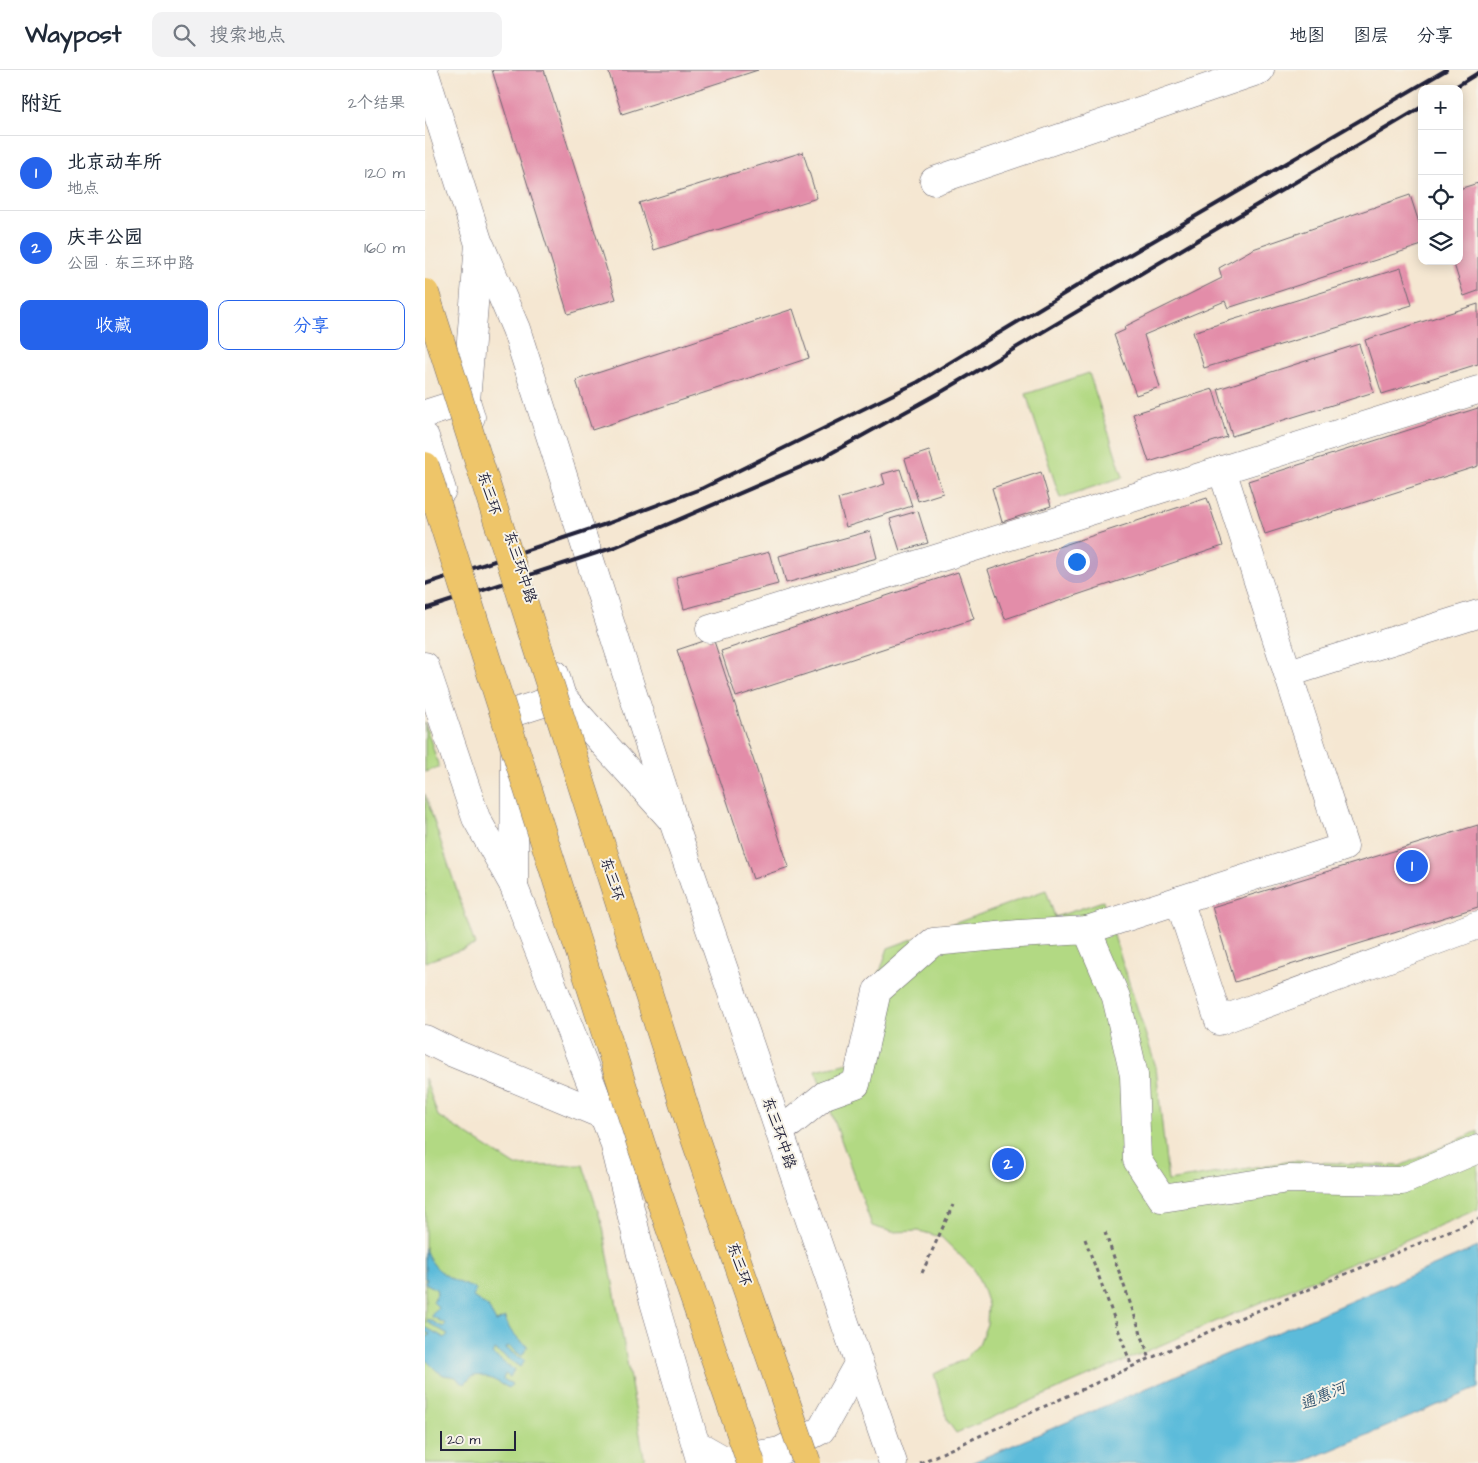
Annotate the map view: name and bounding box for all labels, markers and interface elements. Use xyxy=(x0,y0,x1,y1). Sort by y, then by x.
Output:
search box xyxy=(152,12,502,57)
text: Waypost xyxy=(25,18,122,52)
icon: search xyxy=(170,21,198,49)
text: 搜索地点 xyxy=(210,22,286,49)
text: 地图 xyxy=(1289,23,1325,48)
text: 图层 xyxy=(1353,23,1389,48)
text: 分享 xyxy=(1417,23,1453,48)
map controls xyxy=(1418,85,1463,265)
button: + xyxy=(1418,85,1463,130)
text: 附近 xyxy=(20,89,62,118)
text: 2个结果 xyxy=(348,92,405,114)
button: − xyxy=(1418,130,1463,175)
text: 北京动车所 xyxy=(67,149,162,176)
text: 1 xyxy=(35,162,37,184)
text: 120 m xyxy=(365,162,405,184)
button: locate xyxy=(1418,175,1463,220)
text: 地点 xyxy=(67,177,99,199)
button: layers xyxy=(1418,220,1463,265)
text: 庆丰公园 xyxy=(67,224,143,251)
text: 2 xyxy=(31,237,41,259)
text: 160 m xyxy=(364,237,405,259)
text: 公园 · 东三环中路 xyxy=(67,252,194,274)
button: 收藏 xyxy=(20,300,208,350)
button: 分享 xyxy=(218,300,405,350)
street label: 东三环 xyxy=(472,468,506,518)
street label: 东三环中路 xyxy=(498,528,542,606)
your location xyxy=(1064,549,1090,575)
pin: 1 xyxy=(1396,847,1428,885)
street label: 东三环 xyxy=(595,854,629,904)
street label: 东三环中路 xyxy=(757,1094,801,1172)
pin: 2 xyxy=(992,1145,1024,1183)
street label: 东三环 xyxy=(722,1239,756,1289)
water label: 通惠河 xyxy=(1297,1375,1352,1416)
scale bar xyxy=(440,1428,516,1451)
text: 20 m xyxy=(447,1430,480,1450)

